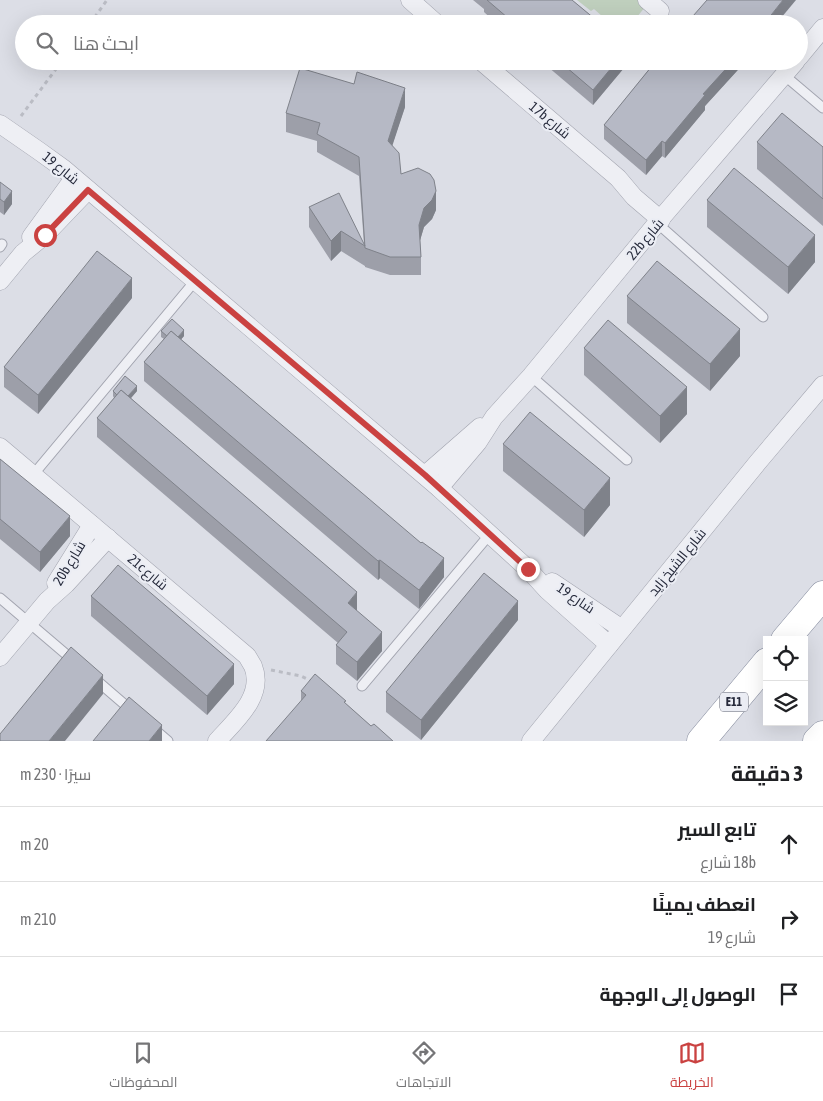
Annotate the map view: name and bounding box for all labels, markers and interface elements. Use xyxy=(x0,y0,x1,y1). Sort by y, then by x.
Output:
search box xyxy=(15,15,808,70)
icon: search xyxy=(33,29,61,57)
text: ابحث هنا xyxy=(73,32,139,54)
street label: 17b شارع xyxy=(526,98,574,143)
street label: شارع 19 xyxy=(39,148,82,188)
street label: 22b شارع xyxy=(623,215,668,263)
route start xyxy=(34,224,57,247)
street label: شارع الشيخ زايد xyxy=(645,525,710,600)
street label: 20b شارع xyxy=(50,538,89,589)
street label: 21c شارع xyxy=(124,551,171,594)
route end xyxy=(517,558,540,581)
street label: شارع 19 xyxy=(553,580,598,617)
map controls xyxy=(763,636,808,726)
button: locate xyxy=(763,636,808,681)
button: layers xyxy=(763,681,808,726)
road number: E11 xyxy=(720,692,748,712)
text: 3 دقيقة xyxy=(731,761,803,785)
text: سيرًا · 230 m xyxy=(20,765,91,783)
text: تابع السير xyxy=(678,818,756,840)
icon: ahead xyxy=(775,830,803,858)
text: 20 m xyxy=(20,835,49,853)
text: 18b شارع xyxy=(700,853,756,871)
text: انعطف يمينًا xyxy=(652,893,756,915)
icon: right xyxy=(775,905,803,933)
text: 210 m xyxy=(20,910,56,928)
text: شارع 19 xyxy=(708,928,756,946)
icon: arrive xyxy=(775,980,803,1008)
text: الوصول إلى الوجهة xyxy=(599,983,756,1005)
tab: المحفوظات xyxy=(109,1039,177,1095)
tab: الاتجاهات xyxy=(396,1039,451,1095)
tab: الخريطة xyxy=(670,1039,714,1095)

